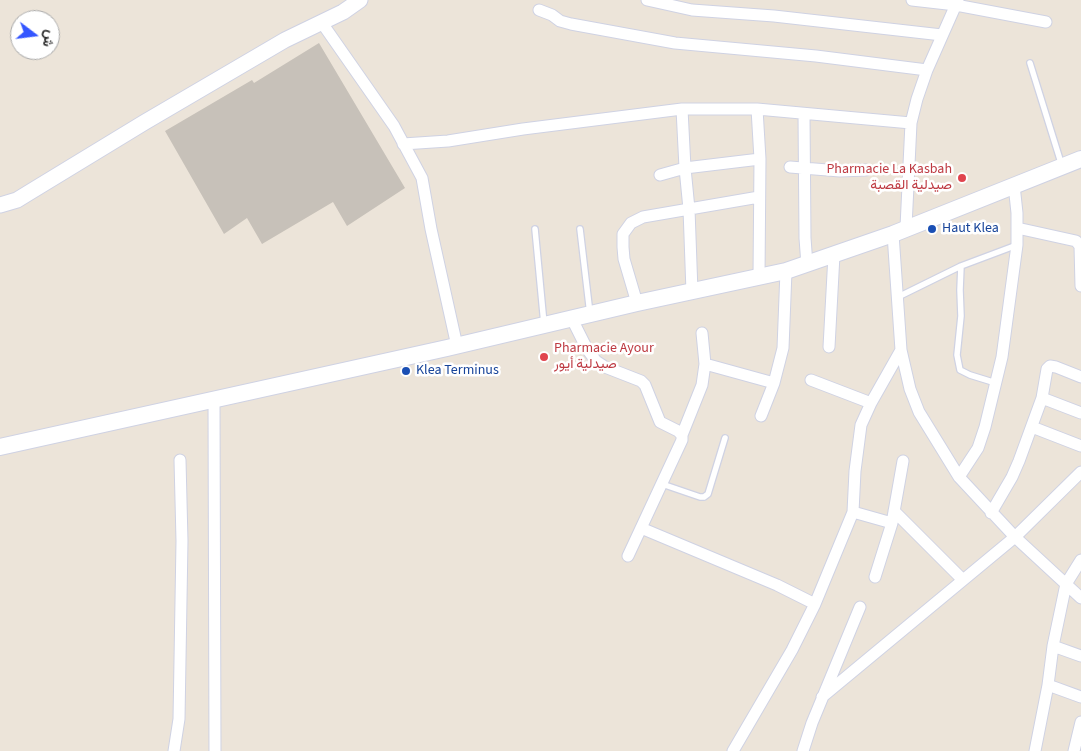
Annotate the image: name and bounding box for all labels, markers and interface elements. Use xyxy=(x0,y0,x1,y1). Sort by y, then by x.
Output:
north arrow xyxy=(10,10,60,60)
text: ش xyxy=(37,28,60,49)
place label: Pharmacie La Kasbah صيدلية القصبة xyxy=(826,162,952,194)
marker: Pharmacie La Kasbah صيدلية القصبة xyxy=(956,172,968,184)
place label: Haut Klea xyxy=(942,221,999,237)
marker: Haut Klea xyxy=(926,223,938,235)
place label: Pharmacie Ayour صيدلية أيور xyxy=(554,341,654,374)
marker: Pharmacie Ayour صيدلية أيور xyxy=(538,351,550,363)
place label: Klea Terminus xyxy=(416,363,499,379)
marker: Klea Terminus xyxy=(400,365,412,377)

